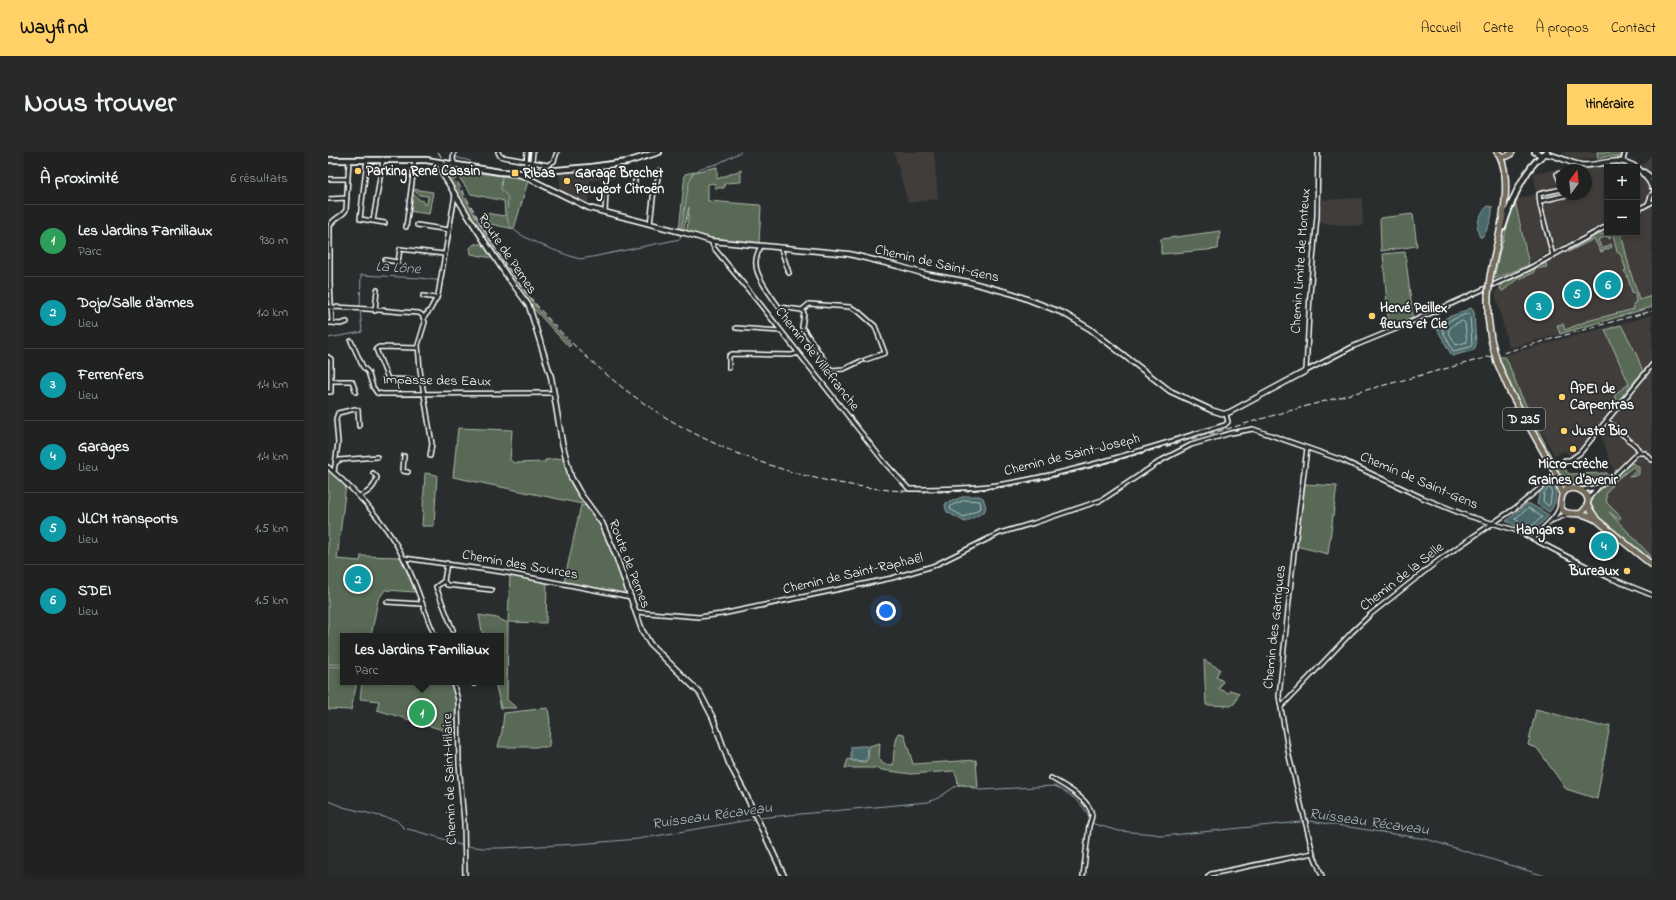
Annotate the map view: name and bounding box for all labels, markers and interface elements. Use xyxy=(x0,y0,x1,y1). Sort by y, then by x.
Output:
text: Wayfind xyxy=(20,15,88,42)
text: Accueil xyxy=(1421,18,1461,39)
text: Carte xyxy=(1483,18,1514,39)
text: À propos xyxy=(1536,18,1589,39)
text: Contact xyxy=(1611,18,1656,39)
text: Nous trouver xyxy=(24,84,176,125)
button: Itinéraire xyxy=(1567,84,1652,125)
place label: Parking René Cassin xyxy=(366,161,480,184)
place label: Ribas xyxy=(522,163,555,184)
place label: Garage Brechet Peugeot Citroën xyxy=(575,163,664,202)
north arrow xyxy=(1556,164,1592,200)
map controls xyxy=(1604,164,1640,236)
button: + xyxy=(1604,164,1640,200)
text: À proximité xyxy=(40,166,118,191)
marker: Parking René Cassin xyxy=(353,166,363,176)
marker: Ribas xyxy=(510,168,520,178)
text: 6 résultats xyxy=(231,169,288,188)
marker: Garage Brechet Peugeot Citroën xyxy=(562,176,572,186)
street label: Chemin Limite de Monteux xyxy=(1285,188,1317,334)
button: − xyxy=(1604,200,1640,236)
street label: Route de Pernes xyxy=(472,209,542,299)
text: Les Jardins Familiaux xyxy=(78,220,212,242)
text: 1 xyxy=(51,231,55,250)
text: 930 m xyxy=(260,231,288,250)
street label: Chemin de Saint-Gens xyxy=(873,239,1001,289)
text: Parc xyxy=(78,242,102,261)
water label: La Lône xyxy=(375,255,422,281)
pin: 6 xyxy=(1595,270,1621,300)
pin: 5 xyxy=(1564,279,1590,309)
pin: 3 xyxy=(1526,291,1552,321)
text: Dojo/Salle d'armes xyxy=(78,292,194,314)
place label: Hervé Peillex fleurs et Cie xyxy=(1379,298,1448,335)
text: 2 xyxy=(50,303,56,322)
text: 1.0 km xyxy=(257,303,288,322)
street label: Chemin de Villefranche xyxy=(770,303,865,416)
marker: Hervé Peillex fleurs et Cie xyxy=(1367,311,1377,321)
text: Lieu xyxy=(78,314,98,333)
text: Ferrenfers xyxy=(78,364,144,386)
street label: Impasse des Eaux xyxy=(383,370,491,392)
text: 3 xyxy=(50,375,56,394)
text: 1.4 km xyxy=(257,375,288,394)
place label: APEI de Carpentras xyxy=(1570,379,1634,416)
text: Lieu xyxy=(78,386,98,405)
marker: APEI de Carpentras xyxy=(1557,392,1567,402)
road number: D 235 xyxy=(1503,408,1545,430)
place label: Juste Bio xyxy=(1572,421,1628,442)
marker: Juste Bio xyxy=(1559,426,1569,436)
street label: Chemin de Saint-Joseph xyxy=(1002,428,1142,482)
text: Garages xyxy=(78,436,129,458)
marker: Micro-crèche Graines d’avenir xyxy=(1568,444,1578,454)
text: 4 xyxy=(50,447,56,466)
text: 1.4 km xyxy=(257,447,288,466)
street label: Chemin de Saint-Gens xyxy=(1356,447,1482,515)
place label: Micro-crèche Graines d’avenir xyxy=(1528,454,1619,491)
text: Lieu xyxy=(78,458,98,477)
text: JLCM transports xyxy=(78,508,178,530)
street label: Route de Pernes xyxy=(602,517,656,611)
text: 5 xyxy=(49,519,57,538)
text: 1.5 km xyxy=(255,519,288,538)
place label: Hangars xyxy=(1516,520,1564,543)
marker: Hangars xyxy=(1567,525,1577,535)
text: Lieu xyxy=(78,530,98,549)
pin: 4 xyxy=(1591,531,1617,561)
street label: Chemin de la Selle xyxy=(1355,537,1449,617)
street label: Chemin des Sources xyxy=(460,544,580,586)
street label: Chemin de Saint-Raphaël xyxy=(781,548,925,600)
place label: Bureaux xyxy=(1568,561,1620,582)
pin: 2 xyxy=(345,564,371,594)
street label: Chemin des Garrigues xyxy=(1258,564,1293,690)
marker: Bureaux xyxy=(1622,566,1632,576)
text: SDEI xyxy=(78,580,111,602)
text: 6 xyxy=(50,591,56,610)
text: 1.5 km xyxy=(255,591,288,610)
your location xyxy=(876,601,896,621)
text: Lieu xyxy=(78,602,98,621)
popup xyxy=(340,633,504,685)
text: Les Jardins Familiaux xyxy=(355,639,489,661)
text: Parc xyxy=(355,661,378,680)
pin: 1 xyxy=(409,698,435,728)
street label: Chemin de Saint-Hilaire xyxy=(437,712,463,845)
water label: Ruisseau Récaveau xyxy=(650,797,774,835)
water label: Ruisseau Récaveau xyxy=(1307,803,1431,841)

